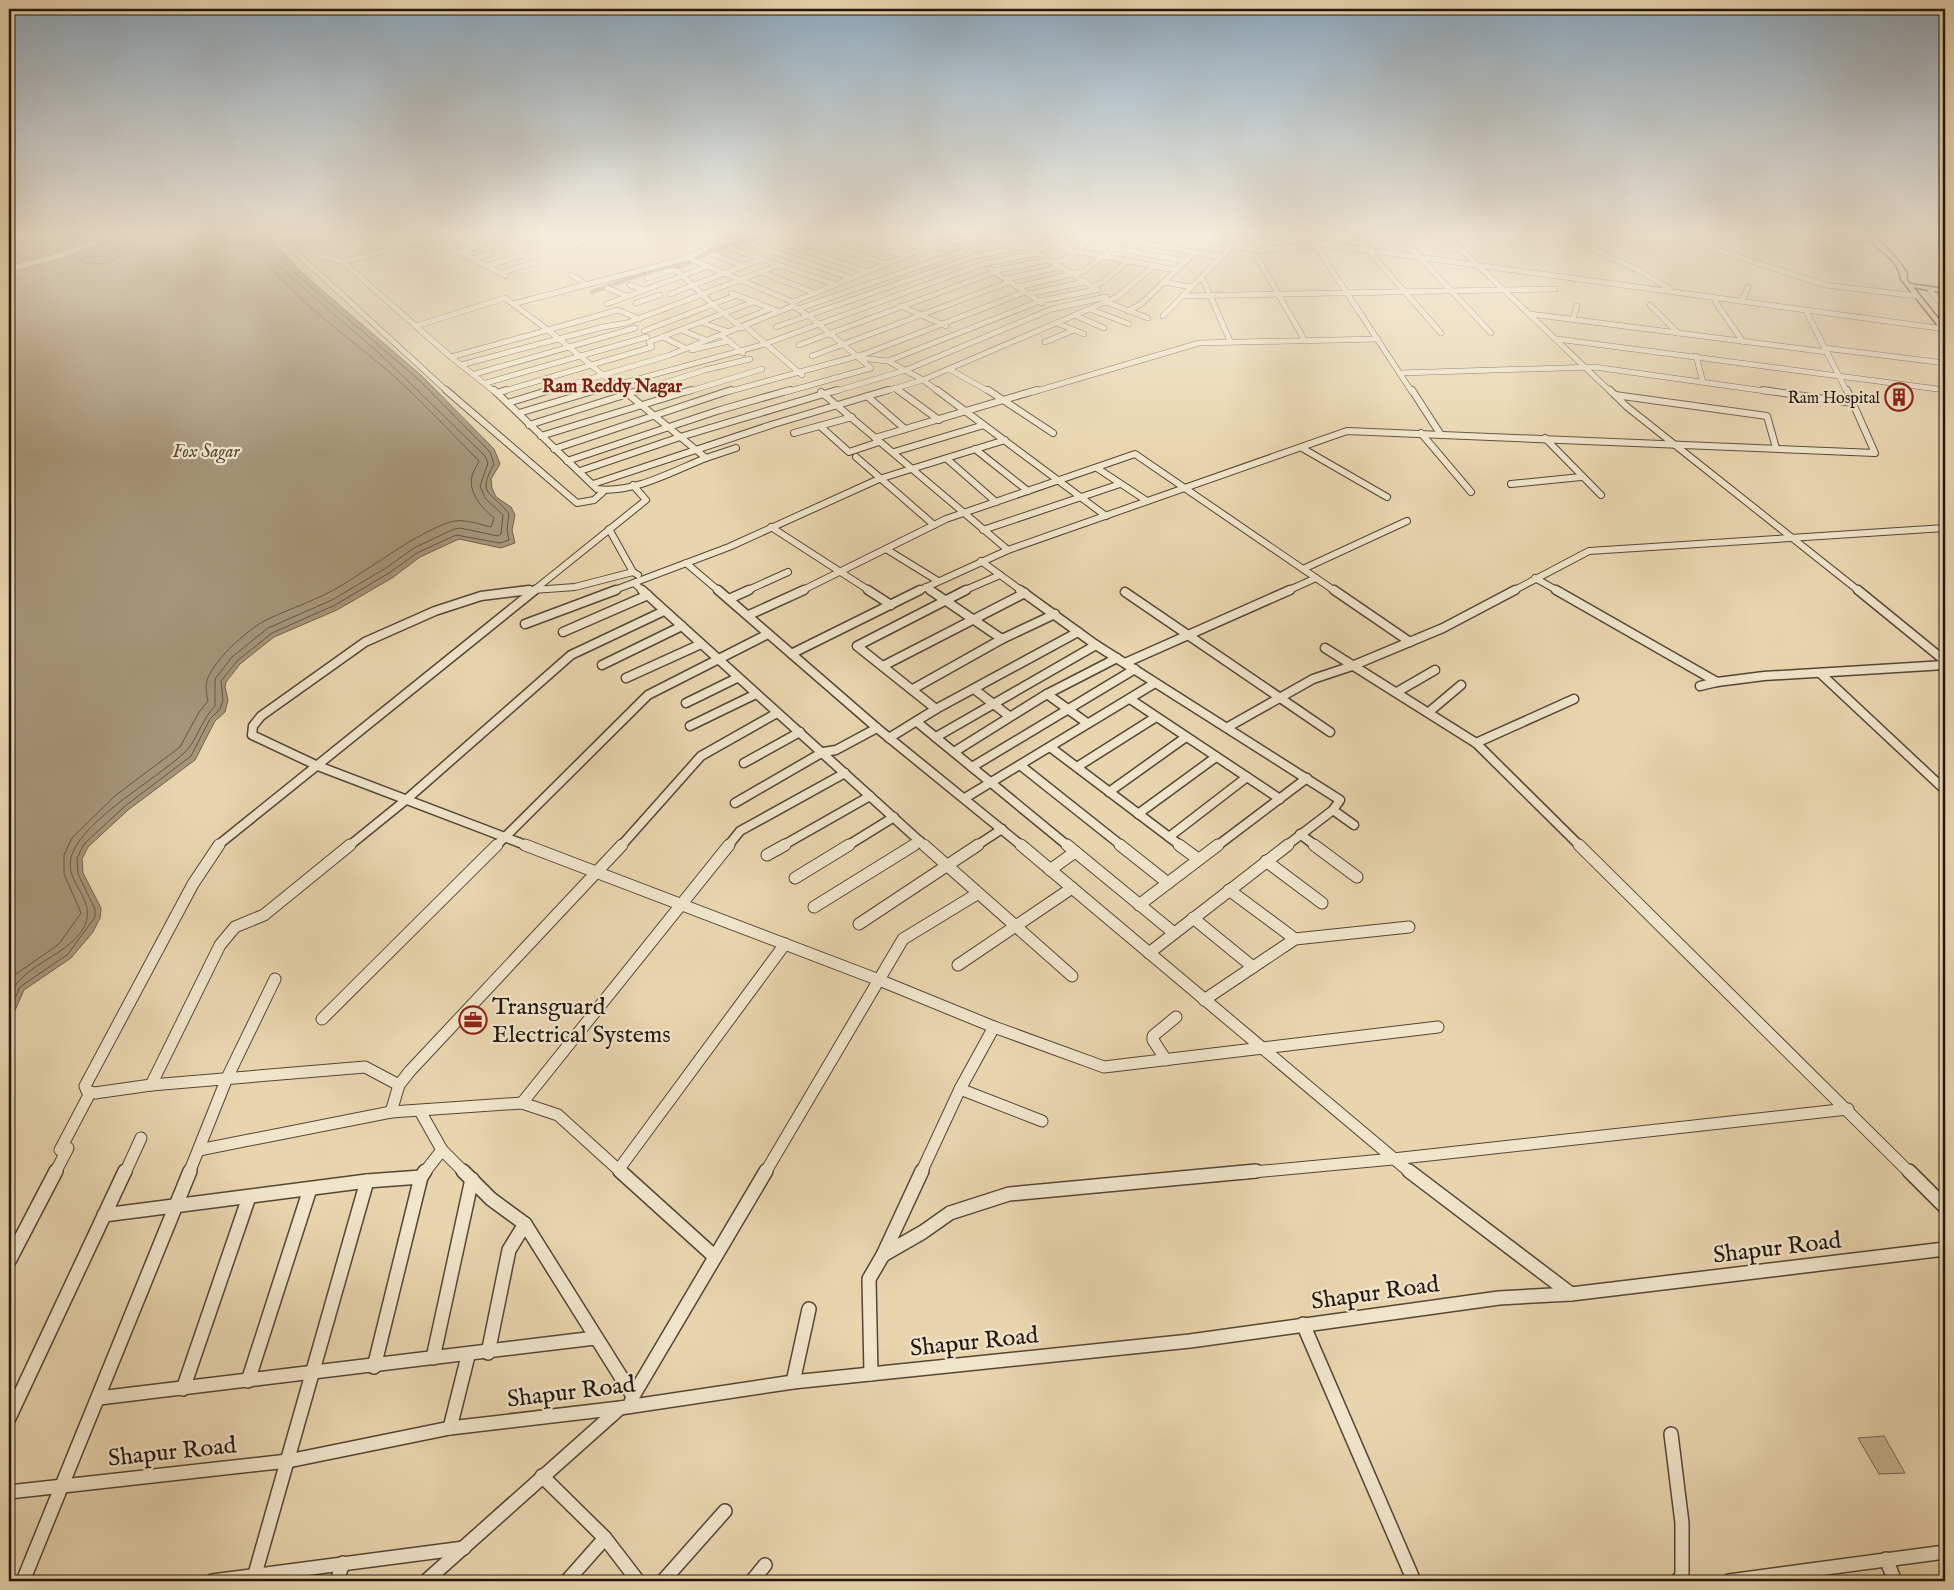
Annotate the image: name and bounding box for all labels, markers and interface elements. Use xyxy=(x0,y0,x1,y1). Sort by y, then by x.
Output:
district label: Ram Reddy Nagar xyxy=(542,376,682,399)
building icon: Ram Hospital xyxy=(1884,382,1914,412)
place label: Ram Hospital xyxy=(1788,389,1881,409)
water label: Fox Sagar xyxy=(173,441,240,464)
place label: Transguard Electrical Systems xyxy=(492,992,671,1051)
office icon: Transguard Electrical Systems xyxy=(458,1005,488,1035)
street label: Shapur Road xyxy=(1711,1225,1843,1272)
street label: Shapur Road xyxy=(1309,1269,1441,1318)
street label: Shapur Road xyxy=(908,1320,1040,1365)
street label: Shapur Road xyxy=(505,1369,637,1416)
street label: Shapur Road xyxy=(106,1430,238,1475)

